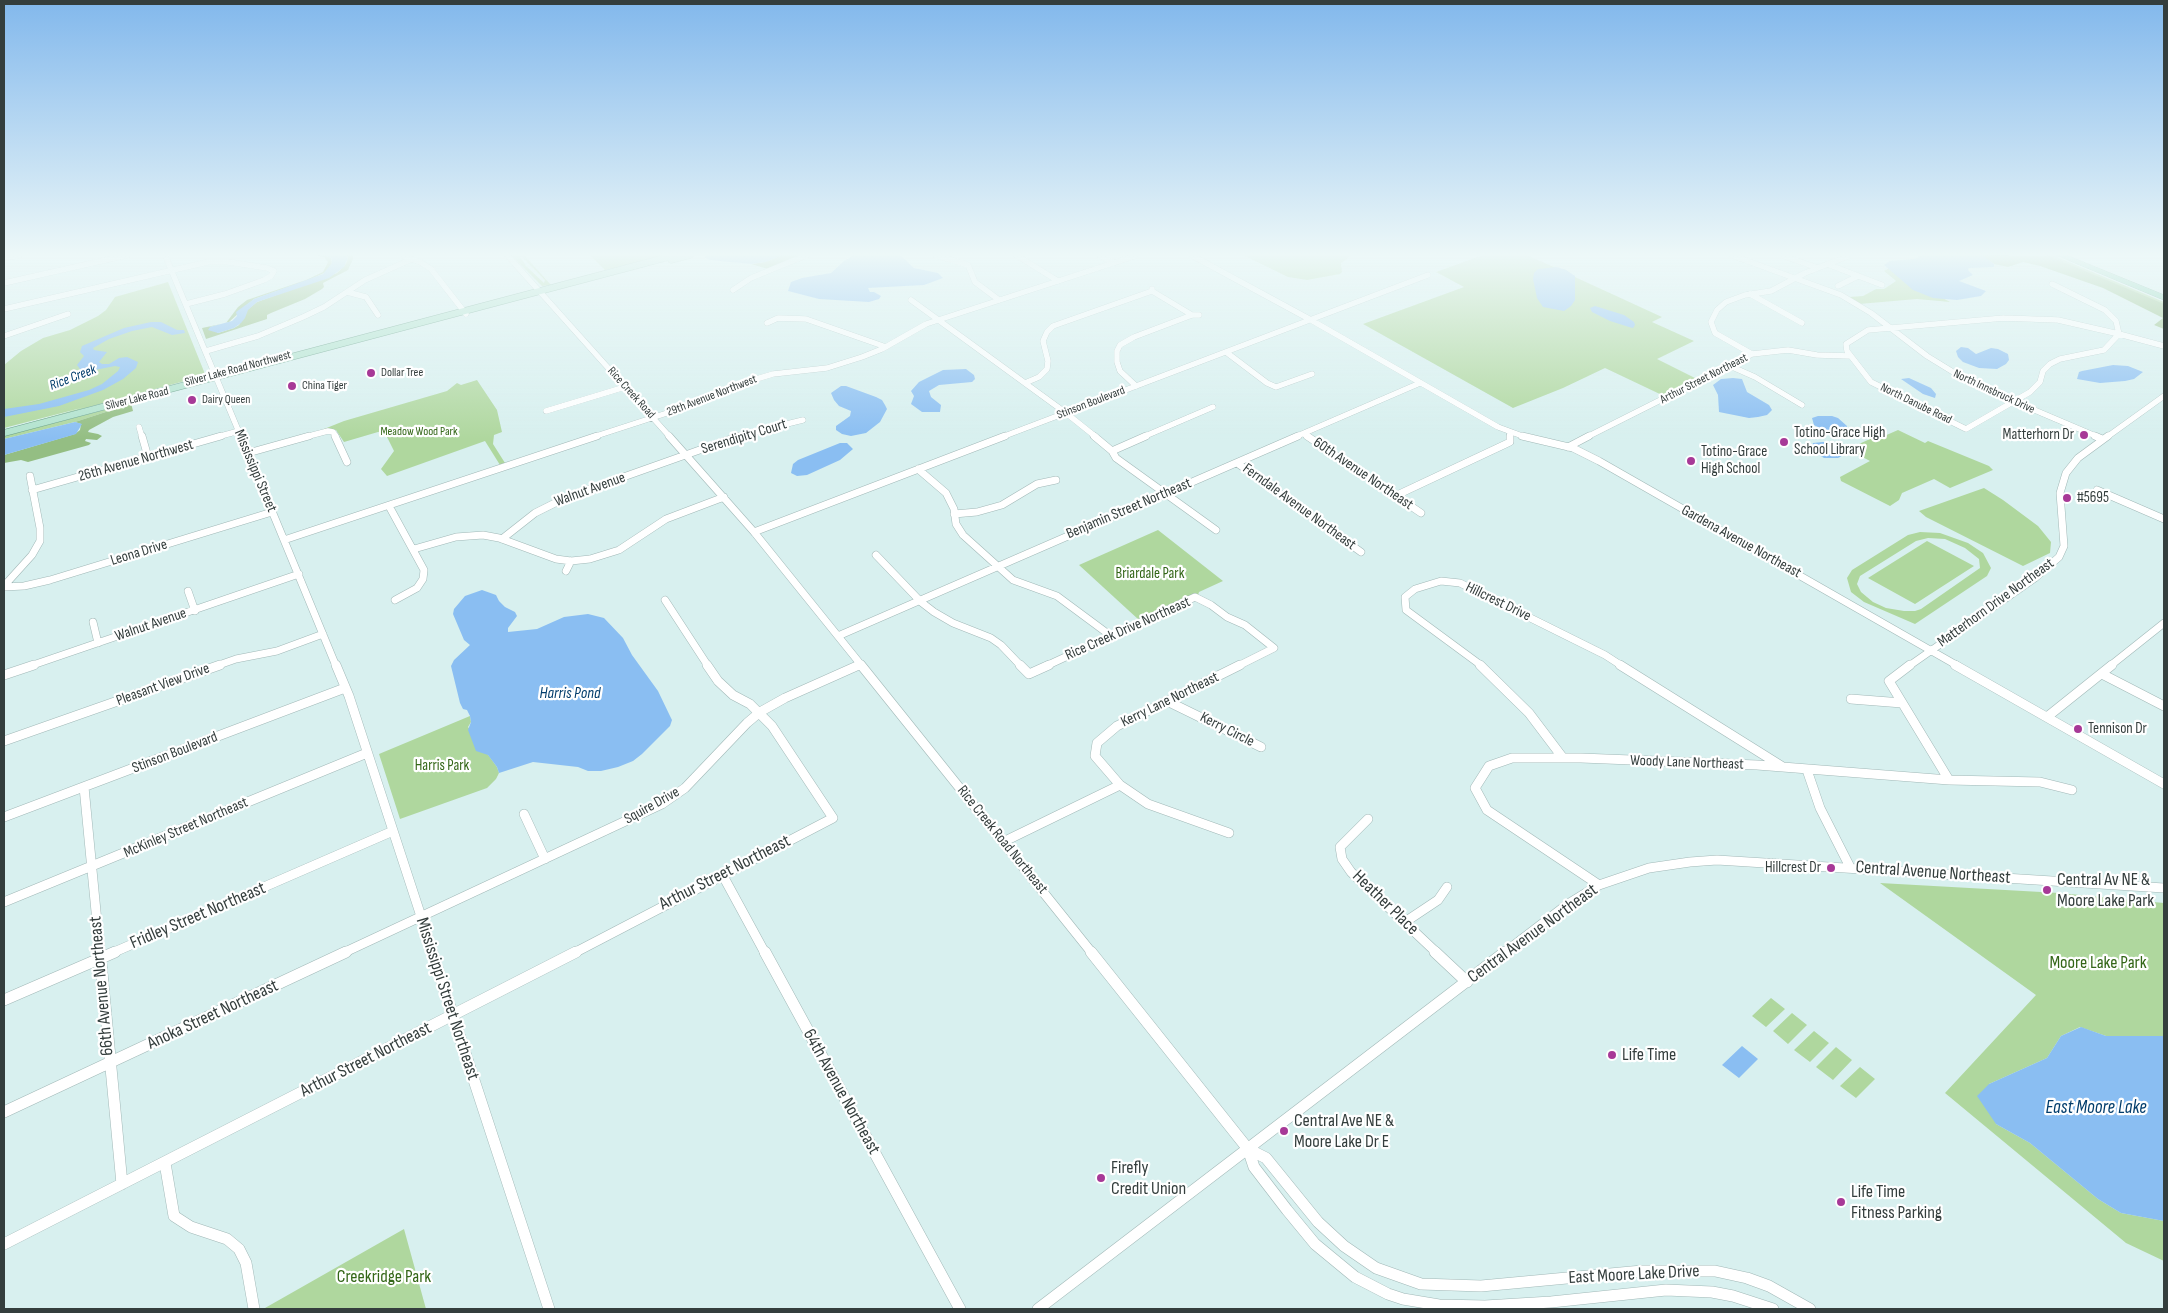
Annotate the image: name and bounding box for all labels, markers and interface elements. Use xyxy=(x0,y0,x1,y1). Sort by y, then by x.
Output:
street label: Silver Lake Road Northwest xyxy=(183,348,293,390)
street label: Arthur Street Northeast xyxy=(1658,351,1750,407)
water label: Rice Creek xyxy=(47,361,99,395)
street label: Rice Creek Road xyxy=(604,364,658,422)
place label: Dollar Tree xyxy=(381,366,423,380)
marker: Dollar Tree xyxy=(365,367,377,379)
street label: North Innsbruck Drive xyxy=(1951,367,2037,417)
street label: 29th Avenue Northwest xyxy=(665,372,759,420)
place label: China Tiger xyxy=(302,379,347,393)
marker: China Tiger xyxy=(286,380,298,392)
street label: North Danube Road xyxy=(1878,381,1954,427)
street label: Stinson Boulevard xyxy=(1055,383,1127,423)
street label: Silver Lake Road xyxy=(104,384,170,414)
place label: Dairy Queen xyxy=(202,393,250,407)
marker: Dairy Queen xyxy=(186,394,198,406)
street label: Serendipity Court xyxy=(699,415,789,459)
place label: Totino-Grace High School Library xyxy=(1794,424,1885,459)
park label: Meadow Wood Park xyxy=(380,425,458,439)
place label: Matterhorn Dr xyxy=(2003,426,2074,444)
street label: Mississippi Street xyxy=(230,427,280,515)
marker: Matterhorn Dr xyxy=(2078,429,2090,441)
street label: 60th Avenue Northeast xyxy=(1310,434,1416,514)
street label: 26th Avenue Northwest xyxy=(76,436,196,486)
marker: Totino-Grace High School Library xyxy=(1778,436,1790,448)
place label: Totino-Grace High School xyxy=(1701,443,1767,478)
marker: Totino-Grace High School xyxy=(1685,455,1697,467)
street label: Ferndale Avenue Northeast xyxy=(1239,460,1359,554)
street label: Walnut Avenue xyxy=(552,469,628,511)
street label: Benjamin Street Northeast xyxy=(1064,475,1194,543)
place label: #5695 xyxy=(2077,489,2109,507)
marker: #5695 xyxy=(2061,492,2073,504)
street label: Gardena Avenue Northeast xyxy=(1678,502,1804,582)
street label: Leona Drive xyxy=(108,536,170,570)
street label: Matterhorn Drive Northeast xyxy=(1934,555,2058,651)
park label: Briardale Park xyxy=(1116,565,1184,583)
street label: Hillcrest Drive xyxy=(1462,578,1534,626)
street label: Rice Creek Drive Northeast xyxy=(1063,593,1193,665)
street label: Walnut Avenue xyxy=(113,604,189,646)
street label: Pleasant View Drive xyxy=(114,660,212,710)
street label: Kerry Lane Northeast xyxy=(1118,669,1222,731)
water label: Harris Pond xyxy=(540,684,600,704)
street label: Kerry Circle xyxy=(1197,709,1257,751)
place label: Tennison Dr xyxy=(2088,720,2147,738)
marker: Tennison Dr xyxy=(2072,723,2084,735)
street label: Stinson Boulevard xyxy=(130,728,220,778)
street label: Woody Lane Northeast xyxy=(1630,752,1744,774)
park label: Harris Park xyxy=(415,757,469,775)
street label: Rice Creek Road Northeast xyxy=(953,782,1051,898)
street label: Squire Drive xyxy=(621,783,683,829)
street label: McKinley Street Northeast xyxy=(121,794,251,862)
street label: Arthur Street Northeast xyxy=(656,831,794,915)
street label: Central Avenue Northeast xyxy=(1855,857,2011,889)
place label: Hillcrest Dr xyxy=(1765,859,1821,877)
marker: Hillcrest Dr xyxy=(1825,862,1837,874)
street label: Heather Place xyxy=(1347,866,1423,940)
place label: Central Av NE & Moore Lake Park xyxy=(2057,869,2154,912)
street label: Fridley Street Northeast xyxy=(127,878,269,954)
street label: Central Avenue Northeast xyxy=(1464,880,1602,988)
marker: Central Av NE & Moore Lake Park xyxy=(2041,884,2053,896)
street label: 66th Avenue Northeast xyxy=(85,915,119,1057)
street label: Mississippi Street Northeast xyxy=(411,915,483,1083)
park label: Moore Lake Park xyxy=(2049,952,2147,974)
street label: Anoka Street Northeast xyxy=(144,975,282,1055)
street label: Arthur Street Northeast xyxy=(297,1018,435,1102)
street label: 64th Avenue Northeast xyxy=(798,1026,884,1158)
place label: Life Time xyxy=(1622,1044,1676,1066)
marker: Life Time xyxy=(1606,1049,1618,1061)
water label: East Moore Lake xyxy=(2045,1097,2147,1119)
place label: Central Ave NE & Moore Lake Dr E xyxy=(1294,1110,1394,1152)
marker: Central Ave NE & Moore Lake Dr E xyxy=(1278,1125,1290,1137)
place label: Firefly Credit Union xyxy=(1111,1157,1186,1200)
marker: Firefly Credit Union xyxy=(1095,1172,1107,1184)
place label: Life Time Fitness Parking xyxy=(1851,1181,1942,1224)
marker: Life Time Fitness Parking xyxy=(1835,1196,1847,1208)
street label: East Moore Lake Drive xyxy=(1568,1261,1700,1289)
park label: Creekridge Park xyxy=(337,1266,431,1288)

